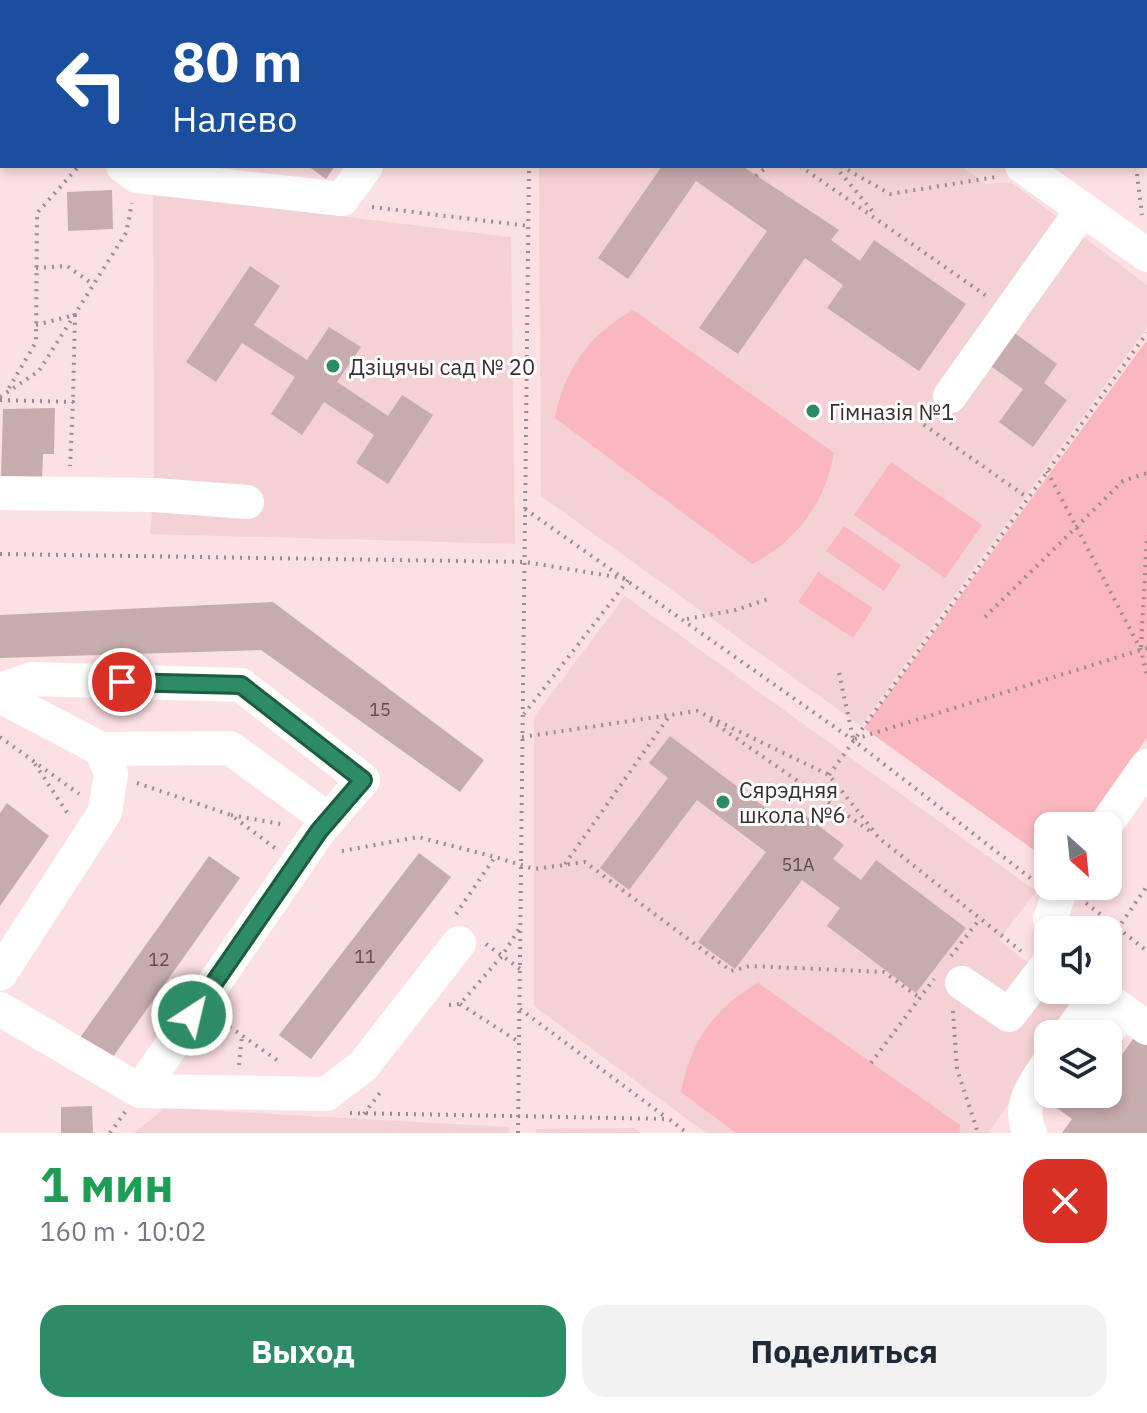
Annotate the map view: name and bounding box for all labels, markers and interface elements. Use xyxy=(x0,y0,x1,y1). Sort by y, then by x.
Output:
text: 80 m xyxy=(172,25,302,97)
icon: left xyxy=(40,32,144,136)
text: Налево xyxy=(172,95,297,142)
place label: Дзіцячы сад № 20 xyxy=(349,352,535,381)
marker: Дзіцячы сад № 20 xyxy=(324,357,342,375)
place label: Гімназія №1 xyxy=(829,397,954,426)
marker: Гімназія №1 xyxy=(804,402,822,420)
pin xyxy=(88,648,156,716)
icon: arrive xyxy=(100,660,144,704)
house number: 15 xyxy=(369,698,391,721)
place label: Сярэдняя школа №6 xyxy=(739,775,846,829)
marker: Сярэдняя школа №6 xyxy=(714,793,732,811)
north arrow xyxy=(1034,812,1122,900)
map controls xyxy=(1034,812,1122,1108)
house number: 51А xyxy=(781,853,815,876)
button: sound xyxy=(1034,916,1122,1004)
house number: 11 xyxy=(354,945,376,968)
house number: 12 xyxy=(148,948,170,971)
position arrow xyxy=(150,973,234,1057)
button: layers xyxy=(1034,1020,1122,1108)
text: 1 мин xyxy=(40,1153,174,1215)
button: close xyxy=(1023,1159,1107,1243)
text: 160 m · 10:02 xyxy=(40,1214,206,1248)
button: Выход xyxy=(40,1305,566,1397)
button: Поделиться xyxy=(582,1305,1107,1397)

